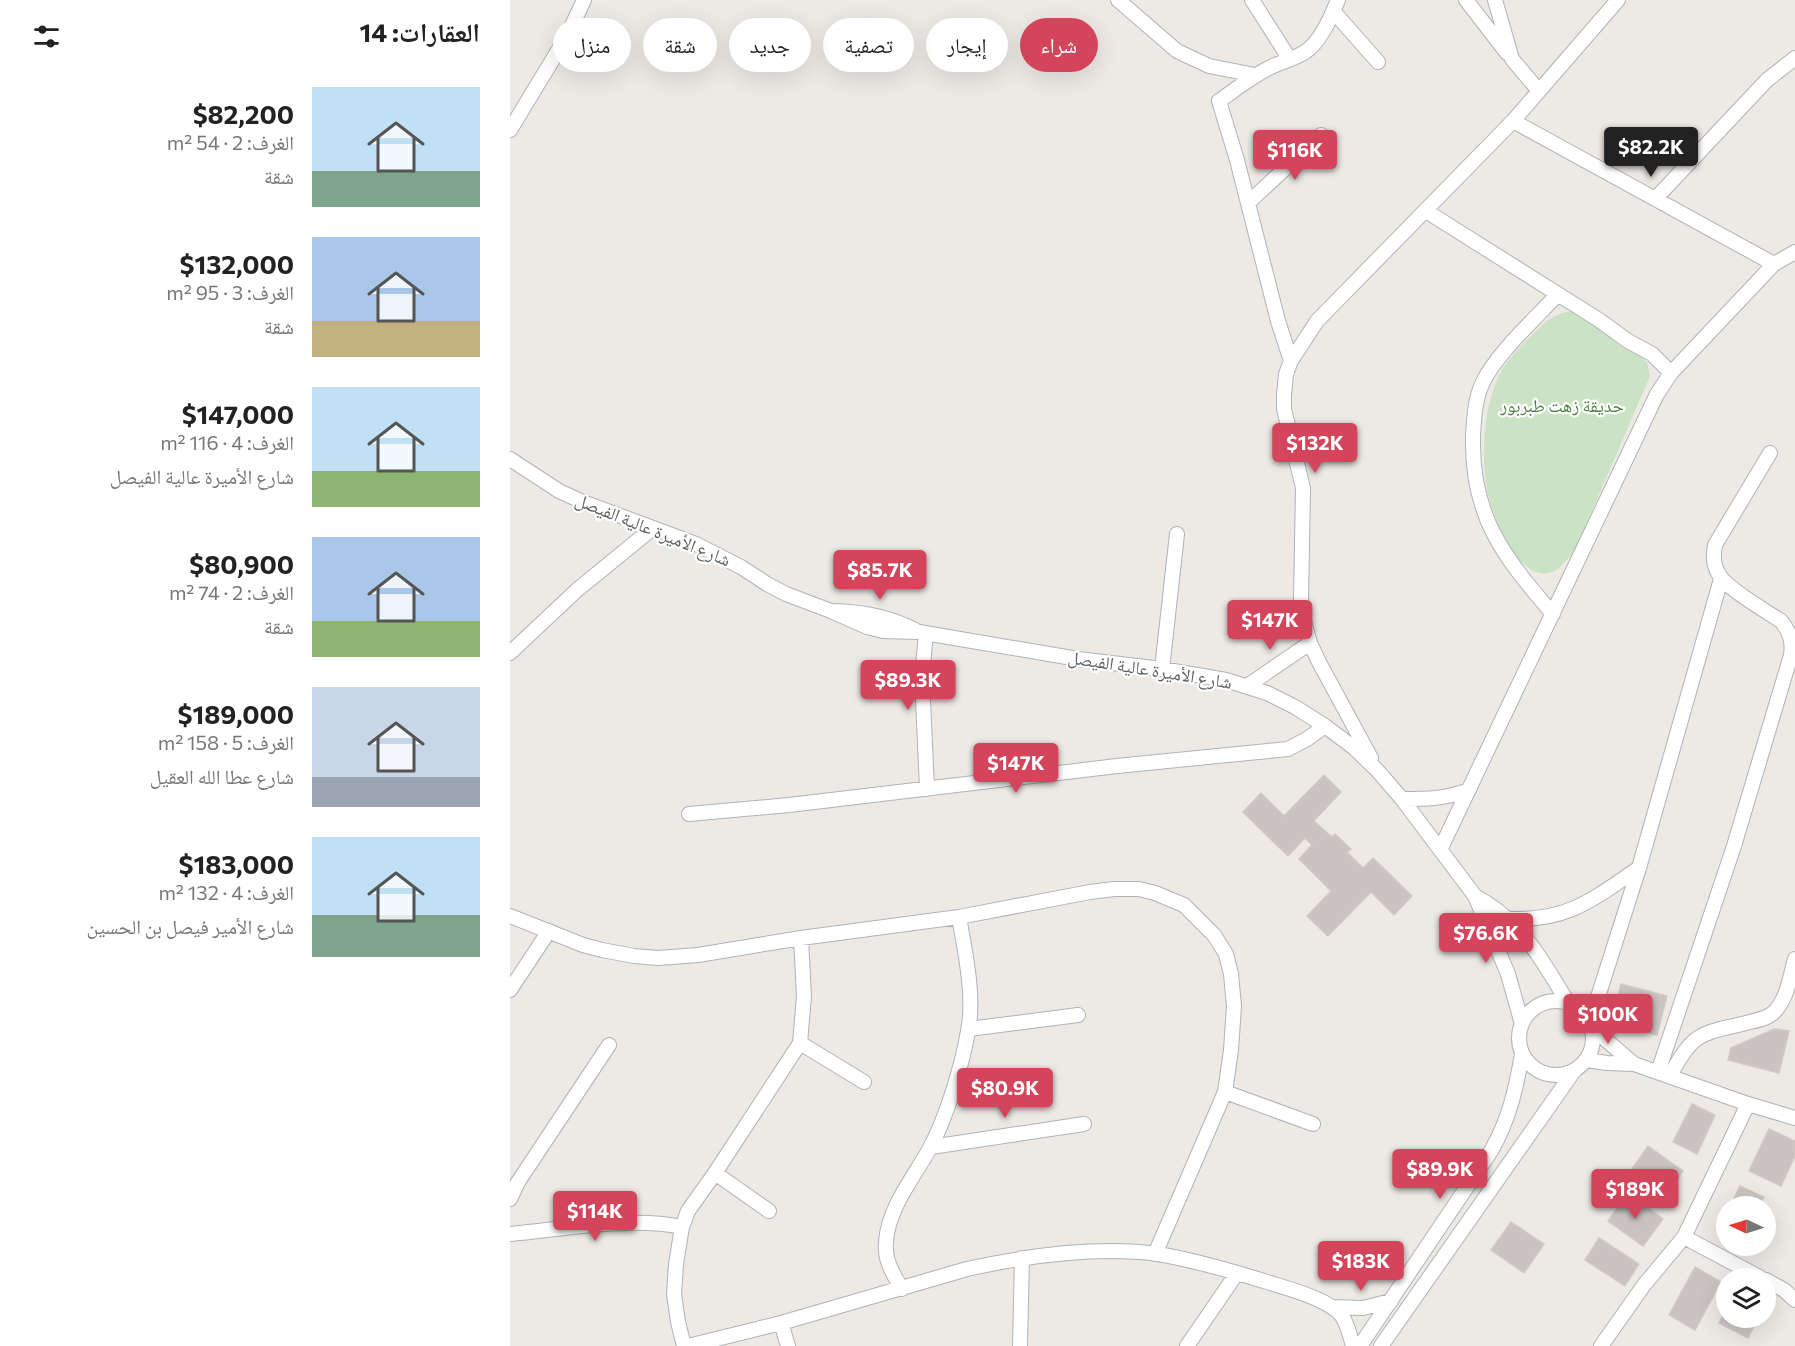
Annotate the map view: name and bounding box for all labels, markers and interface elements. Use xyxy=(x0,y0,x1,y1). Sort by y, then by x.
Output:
text: العقارات: 14 xyxy=(359,16,480,47)
chip: منزل xyxy=(553,18,631,72)
chip: شقة xyxy=(643,18,717,72)
chip: جديد xyxy=(729,18,811,72)
chip: تصفية xyxy=(823,18,914,72)
chip: إيجار xyxy=(926,18,1008,72)
chip: شراء xyxy=(1020,18,1098,72)
icon: filters xyxy=(30,20,63,53)
text: $82,200 xyxy=(193,98,294,129)
icon: home xyxy=(360,111,432,183)
pin: $82.2K xyxy=(1602,127,1700,178)
text: الغرف: 2 · 54 m² xyxy=(167,130,294,154)
pin: $116K xyxy=(1253,130,1337,181)
text: $82.2K xyxy=(1618,134,1684,158)
text: $116K xyxy=(1267,137,1323,161)
text: شقة xyxy=(264,164,294,188)
text: $132,000 xyxy=(180,248,294,279)
icon: home xyxy=(360,261,432,333)
text: الغرف: 3 · 95 m² xyxy=(166,280,294,304)
text: شقة xyxy=(264,314,294,338)
park label: حديقة زهت طبربور xyxy=(1499,394,1624,417)
text: $147,000 xyxy=(182,398,294,429)
icon: home xyxy=(360,411,432,483)
pin: $132K xyxy=(1273,423,1357,474)
text: الغرف: 4 · 116 m² xyxy=(160,430,294,454)
text: $132K xyxy=(1286,430,1344,454)
text: شارع الأميرة عالية الفيصل xyxy=(110,464,294,488)
street label: شارع الأميرة عالية الفيصل xyxy=(572,488,734,571)
text: $80,900 xyxy=(189,548,294,579)
pin: $85.7K xyxy=(831,550,929,601)
text: $85.7K xyxy=(847,557,913,581)
icon: home xyxy=(360,561,432,633)
text: الغرف: 2 · 74 m² xyxy=(169,580,294,604)
pin: $147K xyxy=(1228,600,1312,651)
text: $147K xyxy=(1241,607,1299,631)
text: شقة xyxy=(264,614,294,638)
street label: شارع الأميرة عالية الفيصل xyxy=(1066,645,1234,694)
pin: $89.3K xyxy=(859,660,957,711)
text: $89.3K xyxy=(875,667,941,691)
text: $189,000 xyxy=(178,698,294,729)
icon: home xyxy=(360,711,432,783)
text: الغرف: 5 · 158 m² xyxy=(158,730,294,754)
pin: $147K xyxy=(974,743,1058,794)
text: $147K xyxy=(987,750,1045,774)
text: شارع عطا الله العقيل xyxy=(150,764,294,788)
text: $183,000 xyxy=(179,848,294,879)
icon: home xyxy=(360,861,432,933)
text: الغرف: 4 · 132 m² xyxy=(158,880,294,904)
pin: $76.6K xyxy=(1437,913,1535,964)
text: شارع الأمير فيصل بن الحسين xyxy=(86,914,294,938)
text: $76.6K xyxy=(1453,920,1519,944)
pin: $100K xyxy=(1566,994,1650,1045)
text: $100K xyxy=(1577,1001,1639,1025)
pin: $80.9K xyxy=(956,1068,1054,1119)
text: $80.9K xyxy=(971,1075,1039,1099)
pin: $89.9K xyxy=(1391,1149,1489,1200)
text: $89.9K xyxy=(1406,1156,1474,1180)
pin: $189K xyxy=(1593,1169,1677,1220)
text: $189K xyxy=(1605,1176,1665,1200)
pin: $114K xyxy=(553,1191,637,1242)
north arrow xyxy=(1716,1196,1776,1256)
map controls xyxy=(1716,1196,1776,1328)
text: $114K xyxy=(567,1198,623,1222)
pin: $183K xyxy=(1319,1241,1403,1292)
text: $183K xyxy=(1332,1248,1390,1272)
button: layers xyxy=(1716,1268,1776,1328)

